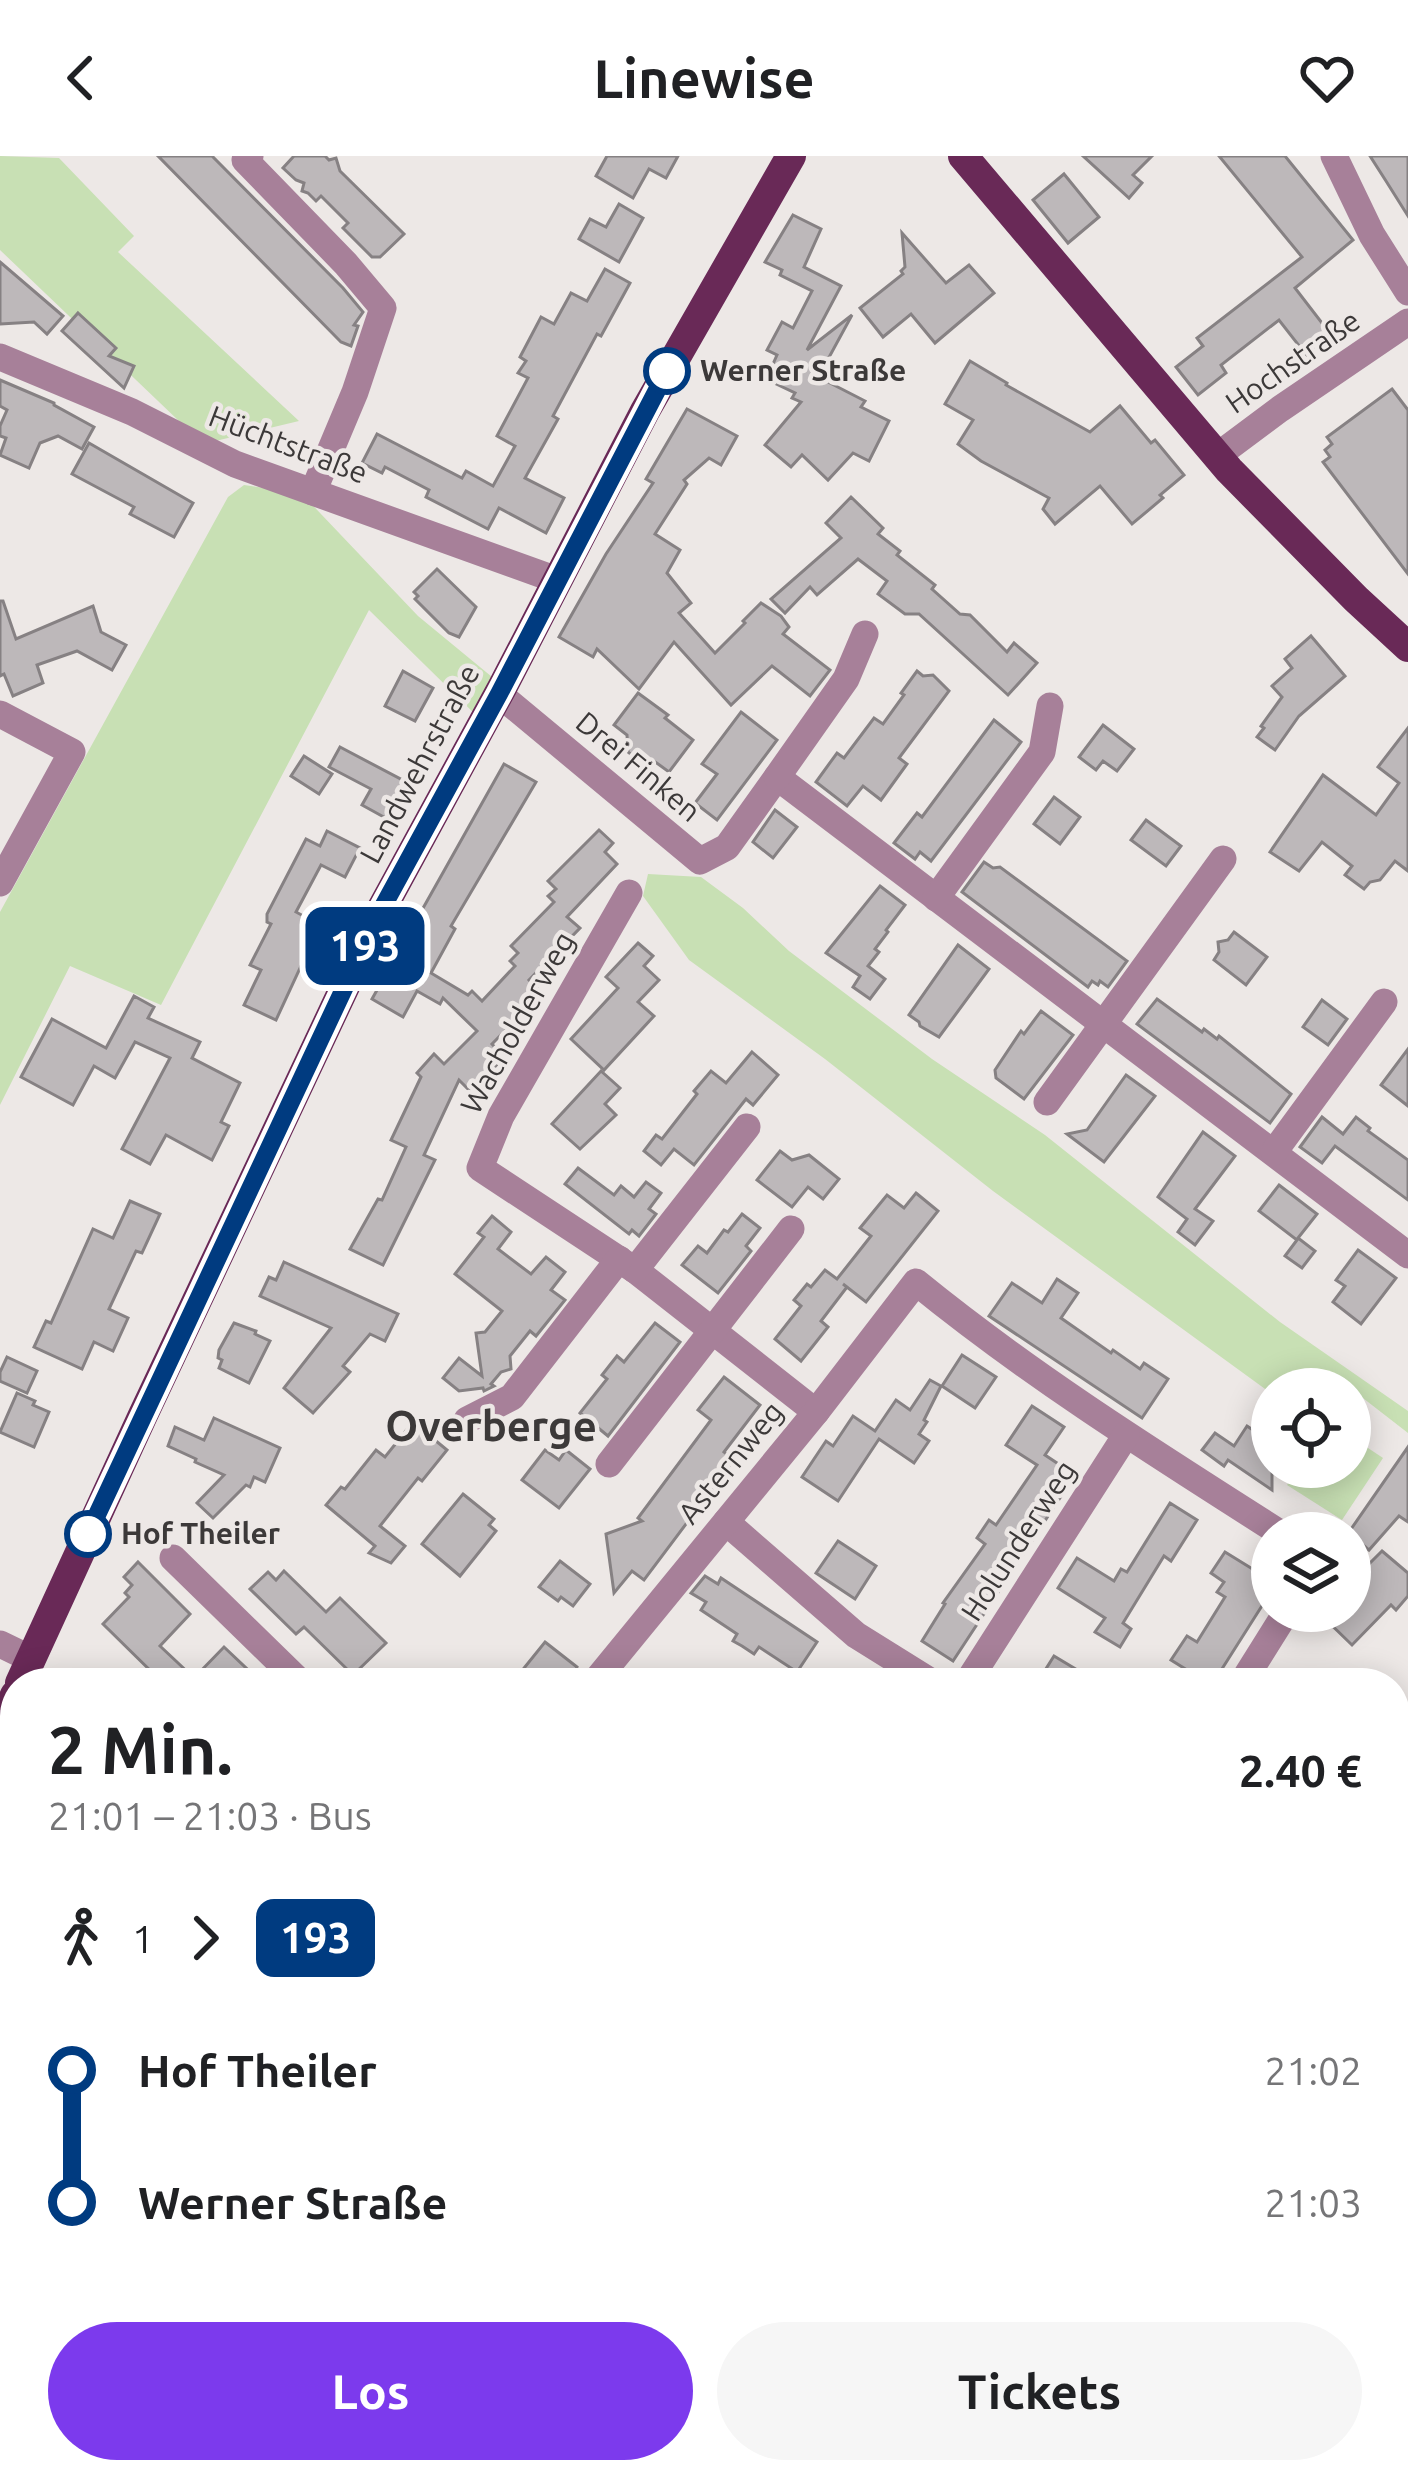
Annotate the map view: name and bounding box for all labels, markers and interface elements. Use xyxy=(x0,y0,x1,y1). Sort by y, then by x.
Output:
icon: back xyxy=(48,45,114,111)
icon: heart xyxy=(1294,45,1360,111)
text: Linewise xyxy=(593,48,815,108)
street label: Hochstraße xyxy=(1219,303,1366,420)
marker: Werner Straße xyxy=(645,349,689,393)
place label: Werner Straße xyxy=(700,353,906,387)
street label: Hüchtstraße xyxy=(204,398,372,490)
street label: Landwehrstraße xyxy=(352,658,486,869)
street label: Drei Finken xyxy=(570,704,708,828)
line badge: 193 xyxy=(296,907,434,985)
text: 193 xyxy=(329,922,401,969)
street label: Wacholderweg xyxy=(453,926,581,1119)
map controls xyxy=(1251,1368,1371,1632)
button: locate xyxy=(1251,1368,1371,1488)
street label: Asternweg xyxy=(671,1395,790,1530)
district label: Overberge xyxy=(385,1402,597,1449)
street label: Holunderweg xyxy=(954,1454,1082,1627)
marker: Hof Theiler xyxy=(66,1512,110,1556)
button: layers xyxy=(1251,1512,1371,1632)
place label: Hof Theiler xyxy=(121,1516,281,1550)
text: 2 Min. xyxy=(48,1712,233,1786)
text: 2.40 € xyxy=(1239,1745,1362,1796)
text: 21:01 – 21:03 · Bus xyxy=(48,1794,372,1837)
icon: walk xyxy=(48,1905,114,1971)
icon: forward xyxy=(172,1905,238,1971)
text: 193 xyxy=(280,1914,351,1961)
text: 1 xyxy=(132,1917,154,1960)
text: Hof Theiler xyxy=(138,2045,377,2096)
text: 21:02 xyxy=(1264,2049,1362,2092)
text: Werner Straße xyxy=(138,2177,447,2228)
text: 21:03 xyxy=(1264,2181,1362,2224)
button: Los xyxy=(48,2322,693,2460)
button: Tickets xyxy=(717,2322,1362,2460)

